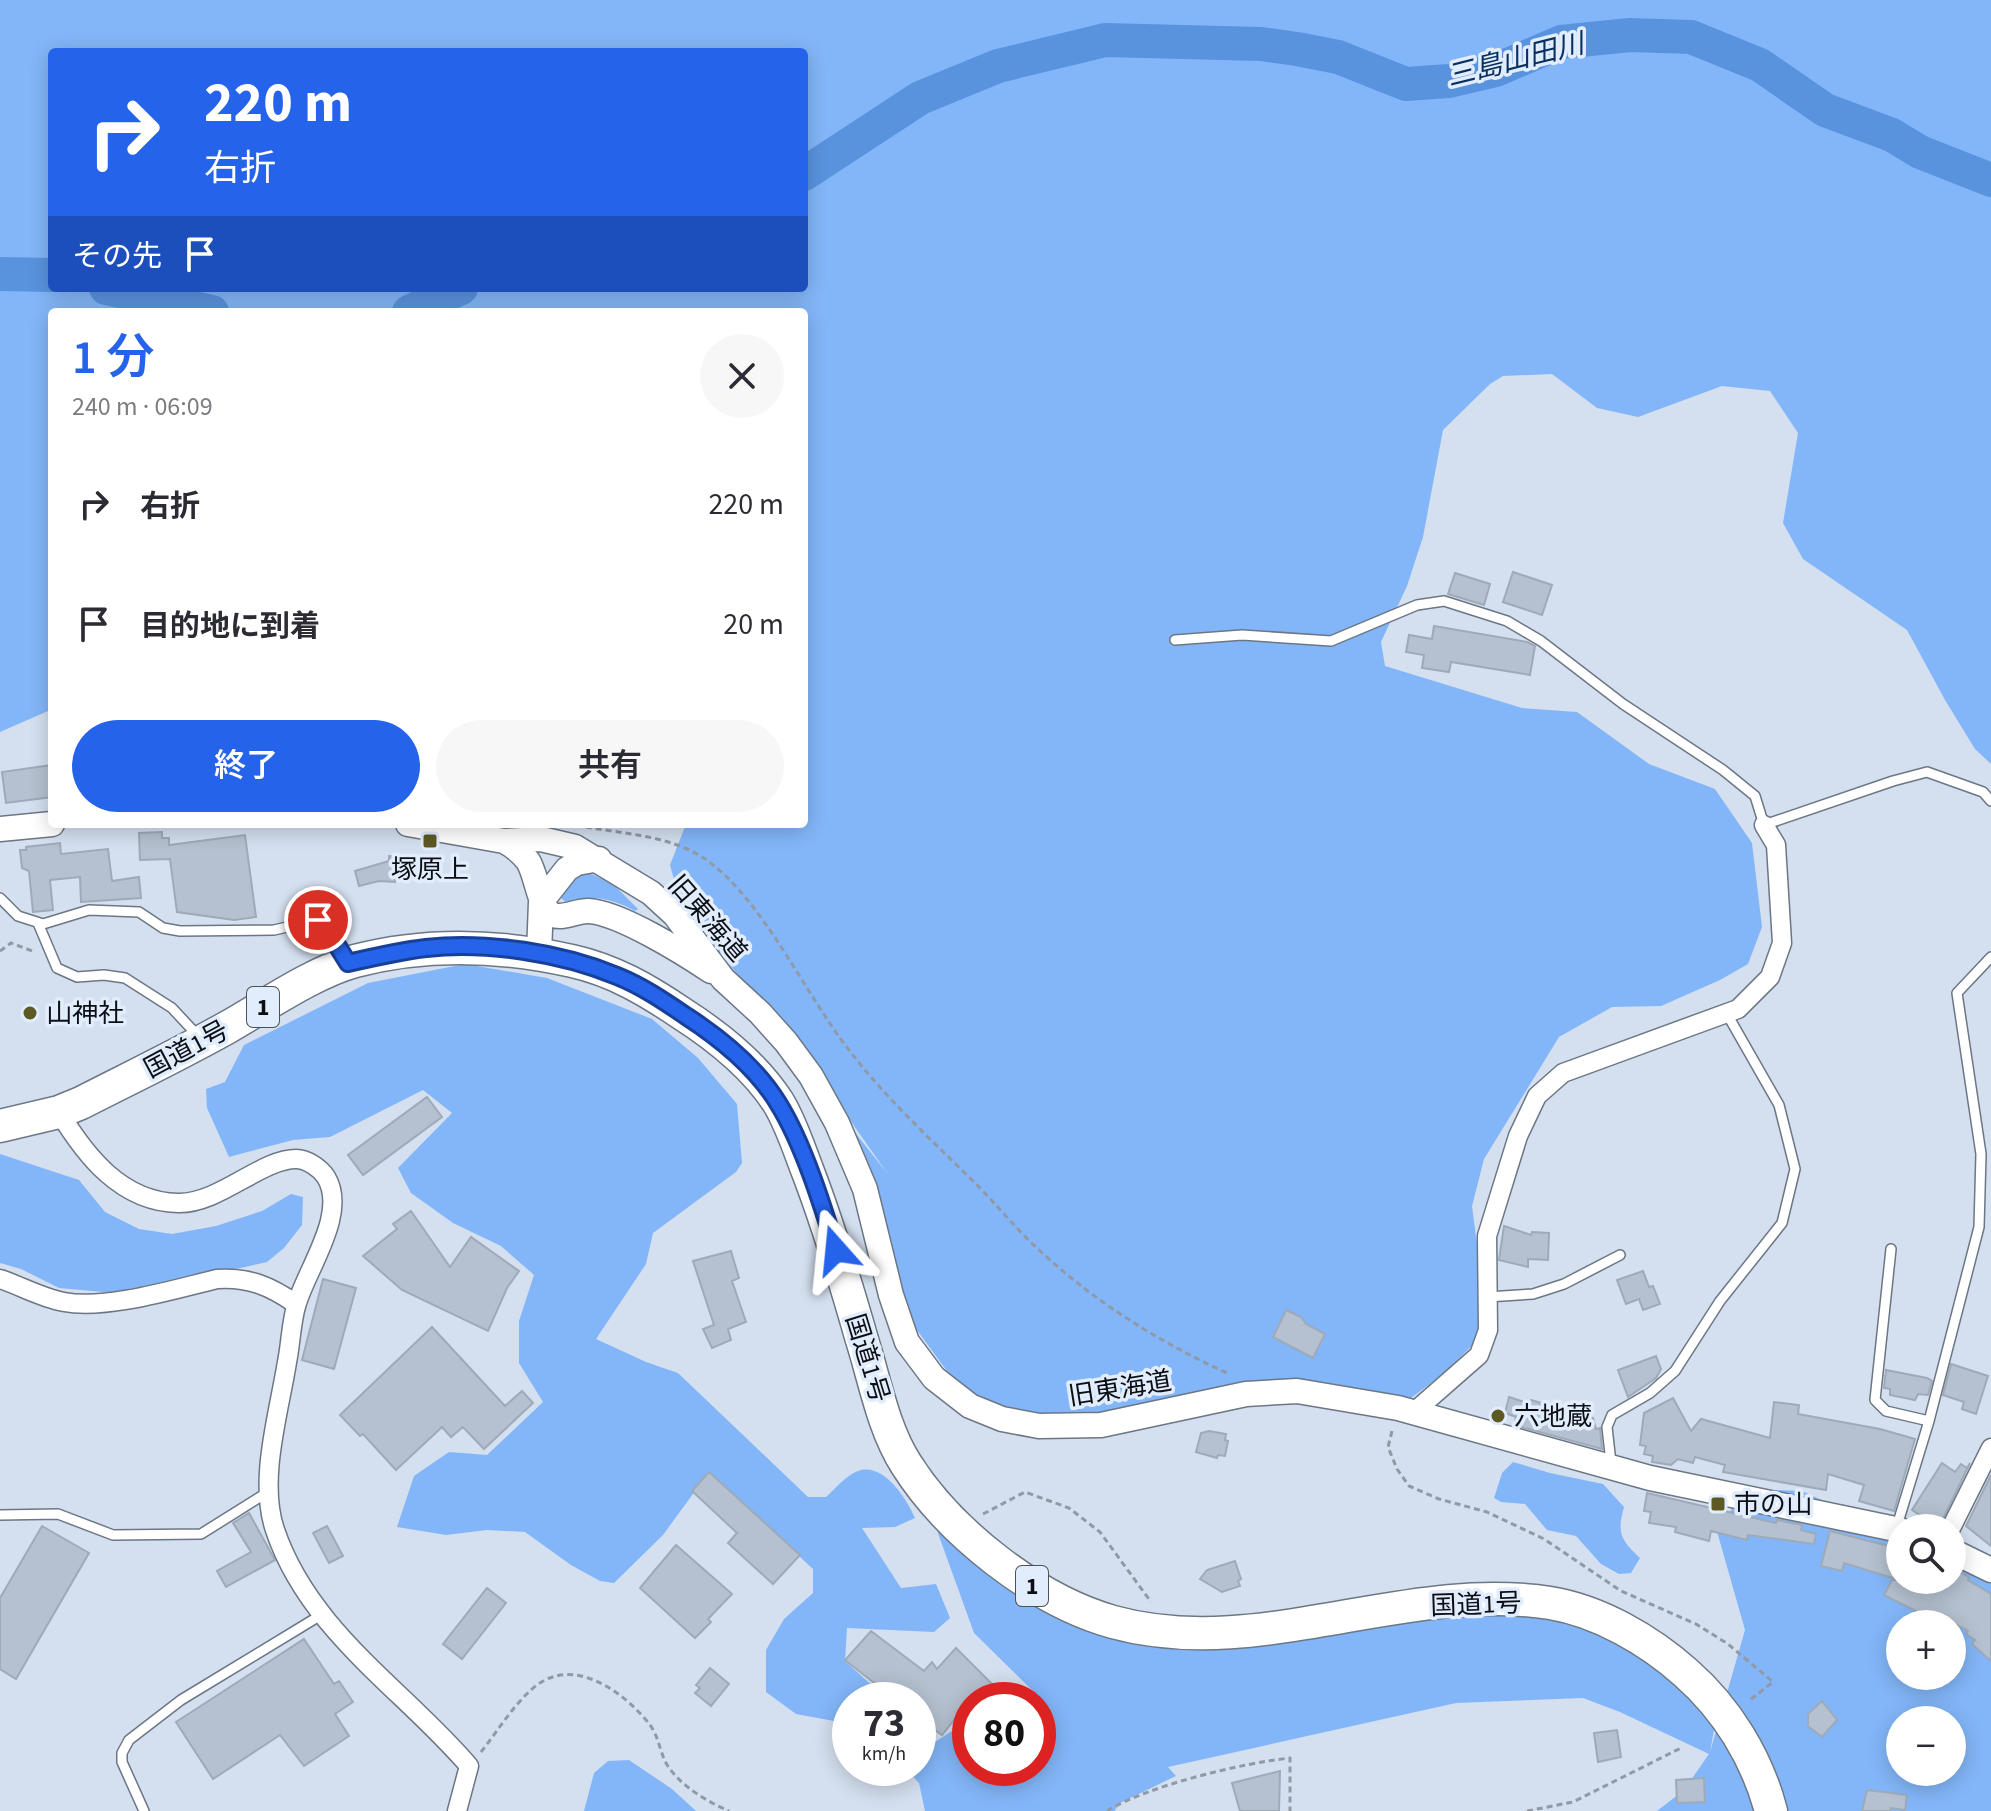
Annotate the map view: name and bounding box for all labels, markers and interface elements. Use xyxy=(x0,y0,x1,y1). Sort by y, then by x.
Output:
water label: 三島山田川 xyxy=(1442,23,1591,96)
text: 220 m xyxy=(204,64,352,143)
icon: right xyxy=(72,80,176,184)
text: 右折 xyxy=(204,143,276,194)
icon: arrive xyxy=(178,232,222,276)
text: その先 xyxy=(72,235,162,278)
text: 1 分 xyxy=(72,324,154,392)
button: close xyxy=(700,334,784,418)
text: 240 m · 06:09 xyxy=(72,388,213,425)
icon: right xyxy=(72,482,116,526)
text: 220 m xyxy=(708,483,784,526)
text: 右折 xyxy=(140,485,200,528)
icon: arrive xyxy=(72,602,116,646)
text: 20 m xyxy=(723,603,784,646)
text: 目的地に到着 xyxy=(140,605,320,648)
button: 終了 xyxy=(72,720,420,812)
button: 共有 xyxy=(436,720,784,812)
marker: 塚原上 xyxy=(421,832,439,850)
place label: 塚原上 xyxy=(391,851,469,888)
street label: 旧東海道 xyxy=(660,867,756,970)
pin xyxy=(284,886,352,954)
icon: arrive xyxy=(296,898,340,942)
road number: 1 xyxy=(247,987,279,1027)
place label: 山神社 xyxy=(46,995,124,1032)
marker: 山神社 xyxy=(21,1004,39,1022)
street label: 国道1号 xyxy=(137,1012,235,1087)
position arrow xyxy=(794,1208,878,1292)
street label: 国道1号 xyxy=(837,1309,899,1407)
street label: 旧東海道 xyxy=(1066,1362,1174,1415)
place label: 六地蔵 xyxy=(1514,1398,1592,1435)
marker: 六地蔵 xyxy=(1489,1407,1507,1425)
place label: 市の山 xyxy=(1734,1486,1812,1523)
marker: 市の山 xyxy=(1709,1495,1727,1513)
map controls xyxy=(1886,1514,1966,1786)
button: search xyxy=(1886,1514,1966,1594)
road number: 1 xyxy=(1016,1566,1048,1606)
street label: 国道1号 xyxy=(1430,1584,1522,1625)
button: + xyxy=(1886,1610,1966,1690)
speed limit sign: 80 xyxy=(952,1682,1056,1786)
text: 73 xyxy=(863,1695,905,1752)
button: − xyxy=(1886,1706,1966,1786)
text: km/h xyxy=(862,1740,906,1768)

